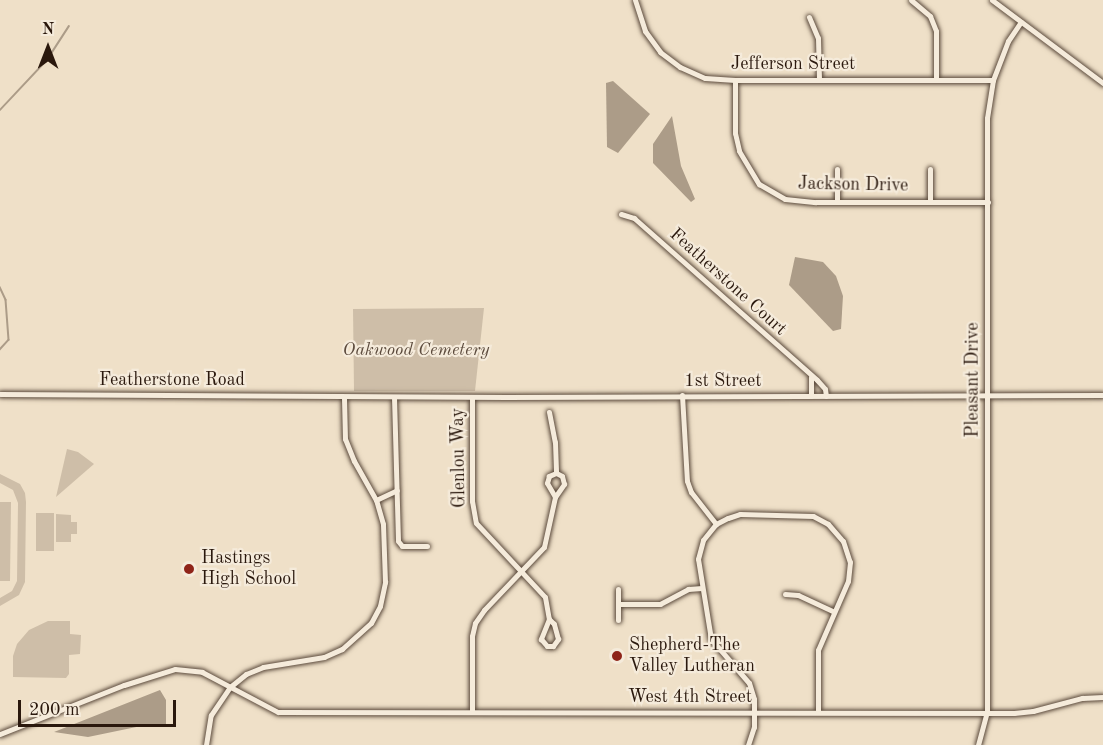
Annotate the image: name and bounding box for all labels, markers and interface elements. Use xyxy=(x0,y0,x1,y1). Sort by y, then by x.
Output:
north arrow xyxy=(18,18,78,78)
text: N xyxy=(42,22,54,38)
street label: Jefferson Street xyxy=(731,53,855,75)
street label: Jackson Drive xyxy=(798,173,908,197)
street label: Featherstone Court xyxy=(665,224,791,340)
street label: Pleasant Drive xyxy=(962,322,984,438)
park label: Oakwood Cemetery xyxy=(343,339,489,361)
street label: Featherstone Road xyxy=(99,369,245,391)
street label: 1st Street xyxy=(684,370,762,392)
street label: Glenlou Way xyxy=(447,408,471,508)
place label: Hastings High School xyxy=(201,548,296,590)
marker: Hastings High School xyxy=(182,562,196,576)
place label: Shepherd-The Valley Lutheran xyxy=(629,635,755,678)
marker: Shepherd-The Valley Lutheran xyxy=(610,649,624,663)
street label: West 4th Street xyxy=(628,686,752,708)
scale bar xyxy=(21,688,178,726)
text: 200 m xyxy=(29,701,80,719)

